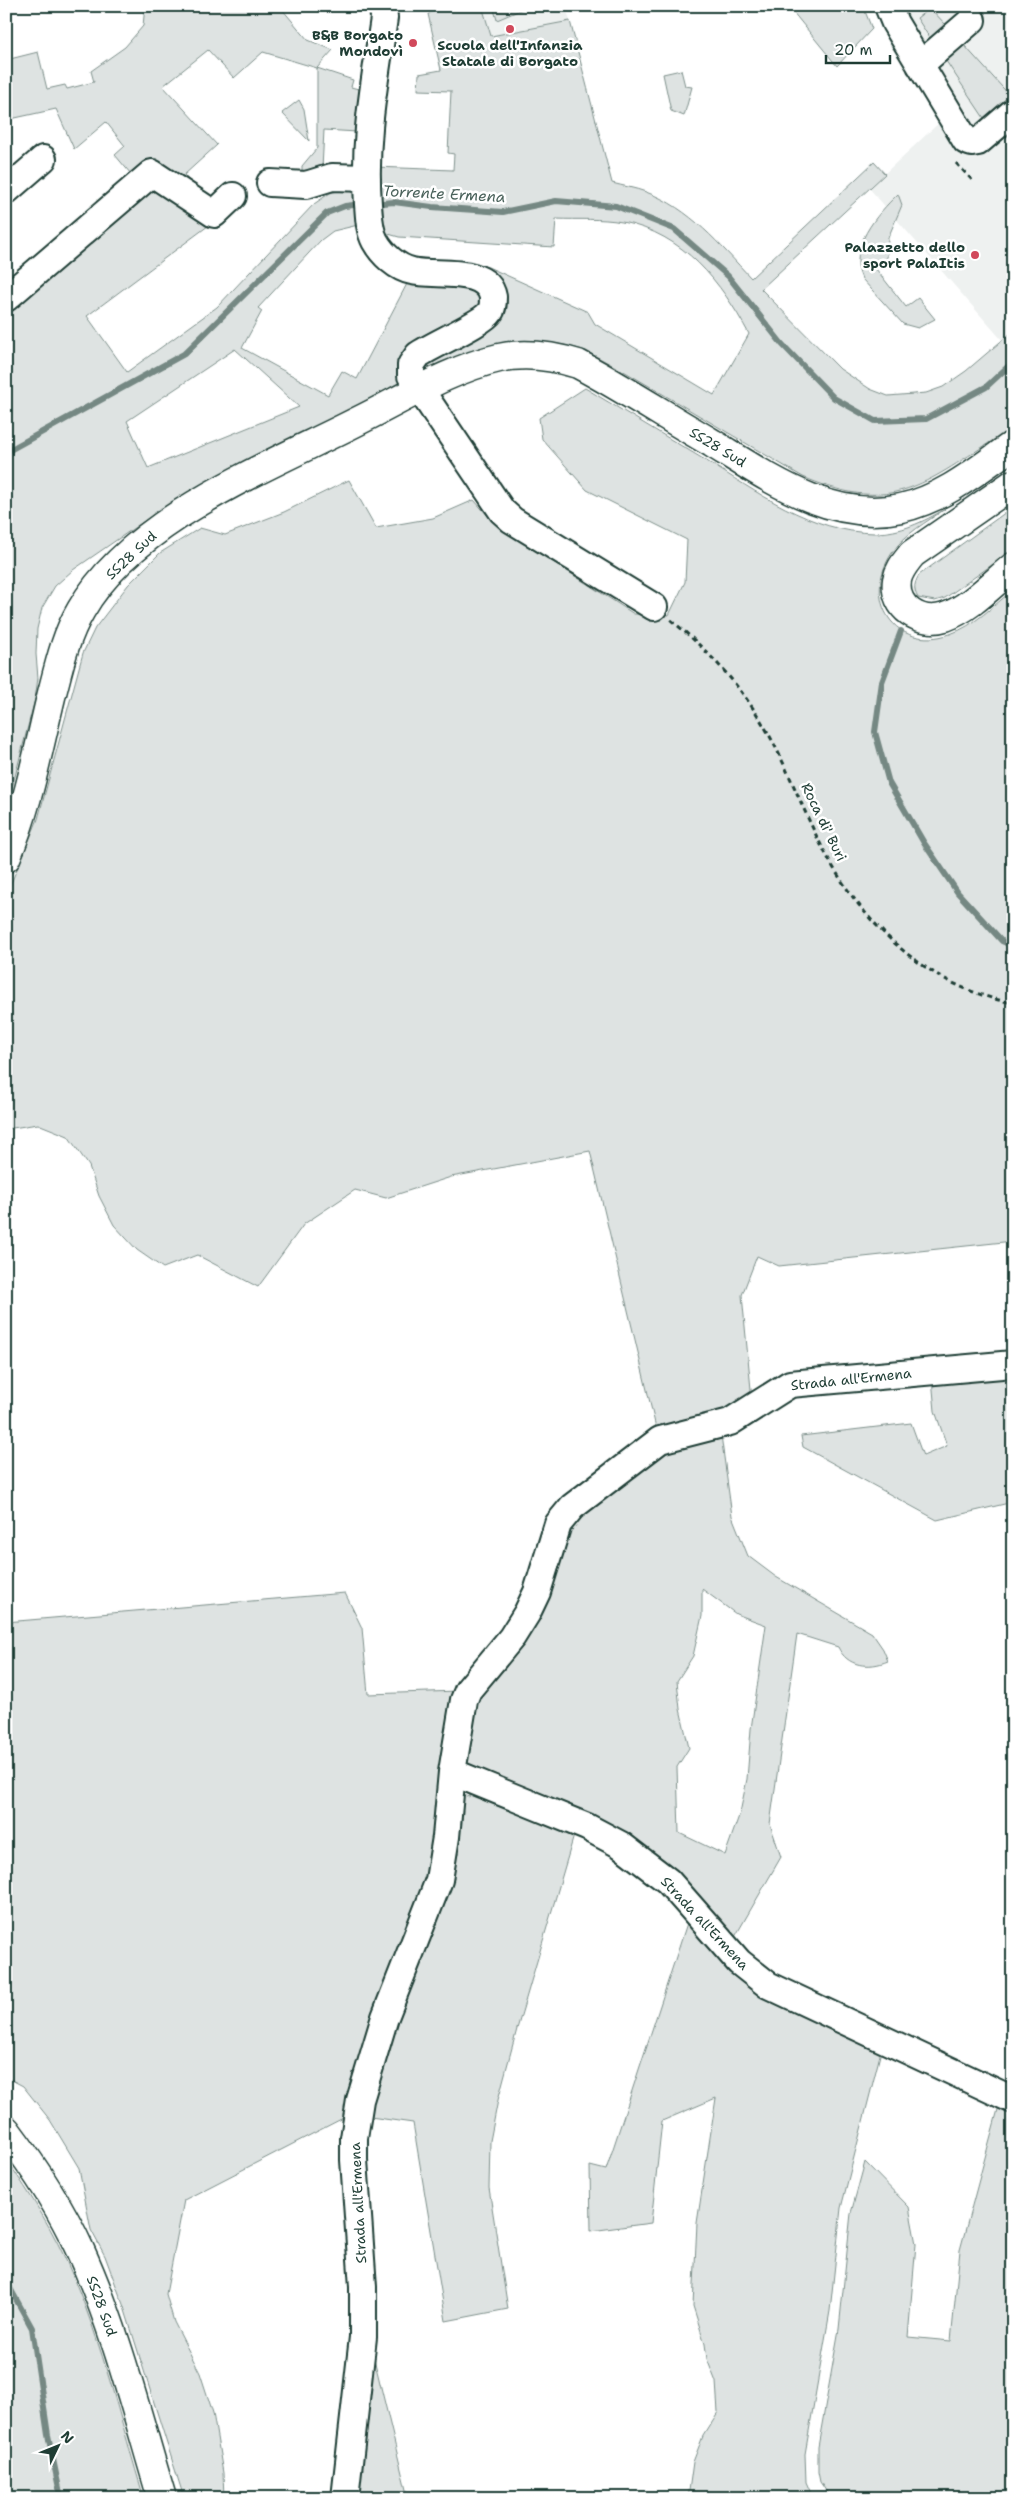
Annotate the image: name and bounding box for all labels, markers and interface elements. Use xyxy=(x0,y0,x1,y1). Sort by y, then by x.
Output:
marker: Scuola dell'Infanzia Statale di Borgato xyxy=(504,23,516,35)
place label: B&B Borgato Mondovì xyxy=(312,26,403,60)
scale bar xyxy=(826,32,890,64)
place label: Scuola dell'Infanzia Statale di Borgato xyxy=(437,36,583,70)
marker: B&B Borgato Mondovì xyxy=(407,37,419,49)
text: 20 m xyxy=(834,40,873,60)
water label: Torrente Ermena xyxy=(382,181,506,207)
place label: Palazzetto dello sport PalaItis xyxy=(844,238,965,272)
marker: Palazzetto dello sport PalaItis xyxy=(969,249,981,261)
street label: SS28 Sud xyxy=(686,423,750,471)
street label: SS28 Sud xyxy=(102,527,160,583)
street label: Roca di' Buri xyxy=(797,780,851,864)
street label: Strada all'Ermena xyxy=(790,1364,913,1394)
street label: Strada all'Ermena xyxy=(657,1873,753,1974)
street label: Strada all'Ermena xyxy=(346,2142,370,2264)
street label: SS28 Sud xyxy=(83,2273,121,2339)
north arrow xyxy=(32,2422,82,2472)
text: N xyxy=(57,2427,78,2447)

